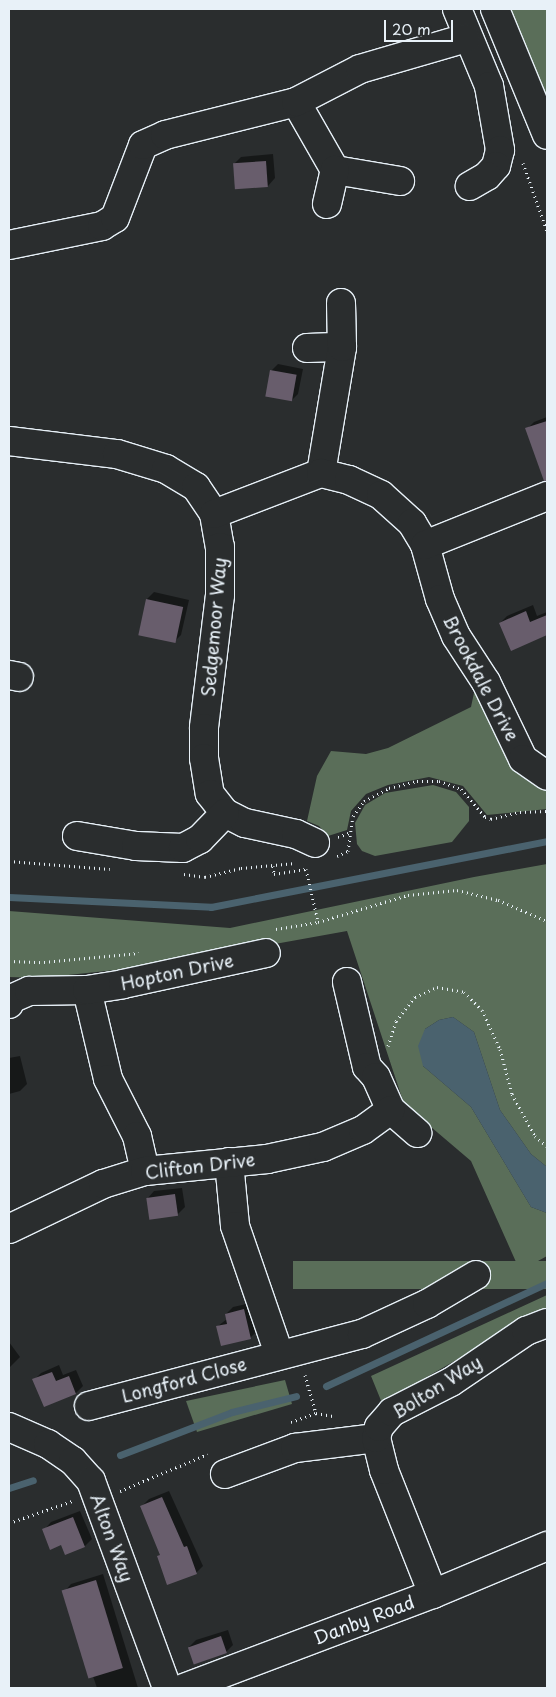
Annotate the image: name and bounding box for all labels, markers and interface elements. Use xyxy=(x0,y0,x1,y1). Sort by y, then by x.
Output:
scale bar xyxy=(386,10,455,42)
text: 20 m xyxy=(392,17,431,40)
street label: Sedgemoor Way xyxy=(197,556,231,698)
street label: Brookdale Drive xyxy=(439,611,523,745)
street label: Hopton Drive xyxy=(118,949,236,995)
street label: Clifton Drive xyxy=(144,1149,256,1183)
street label: Bolton Way xyxy=(388,1351,486,1423)
street label: Longford Close xyxy=(119,1353,249,1407)
street label: Alton Way xyxy=(86,1491,138,1585)
street label: Danby Road xyxy=(310,1591,418,1649)

